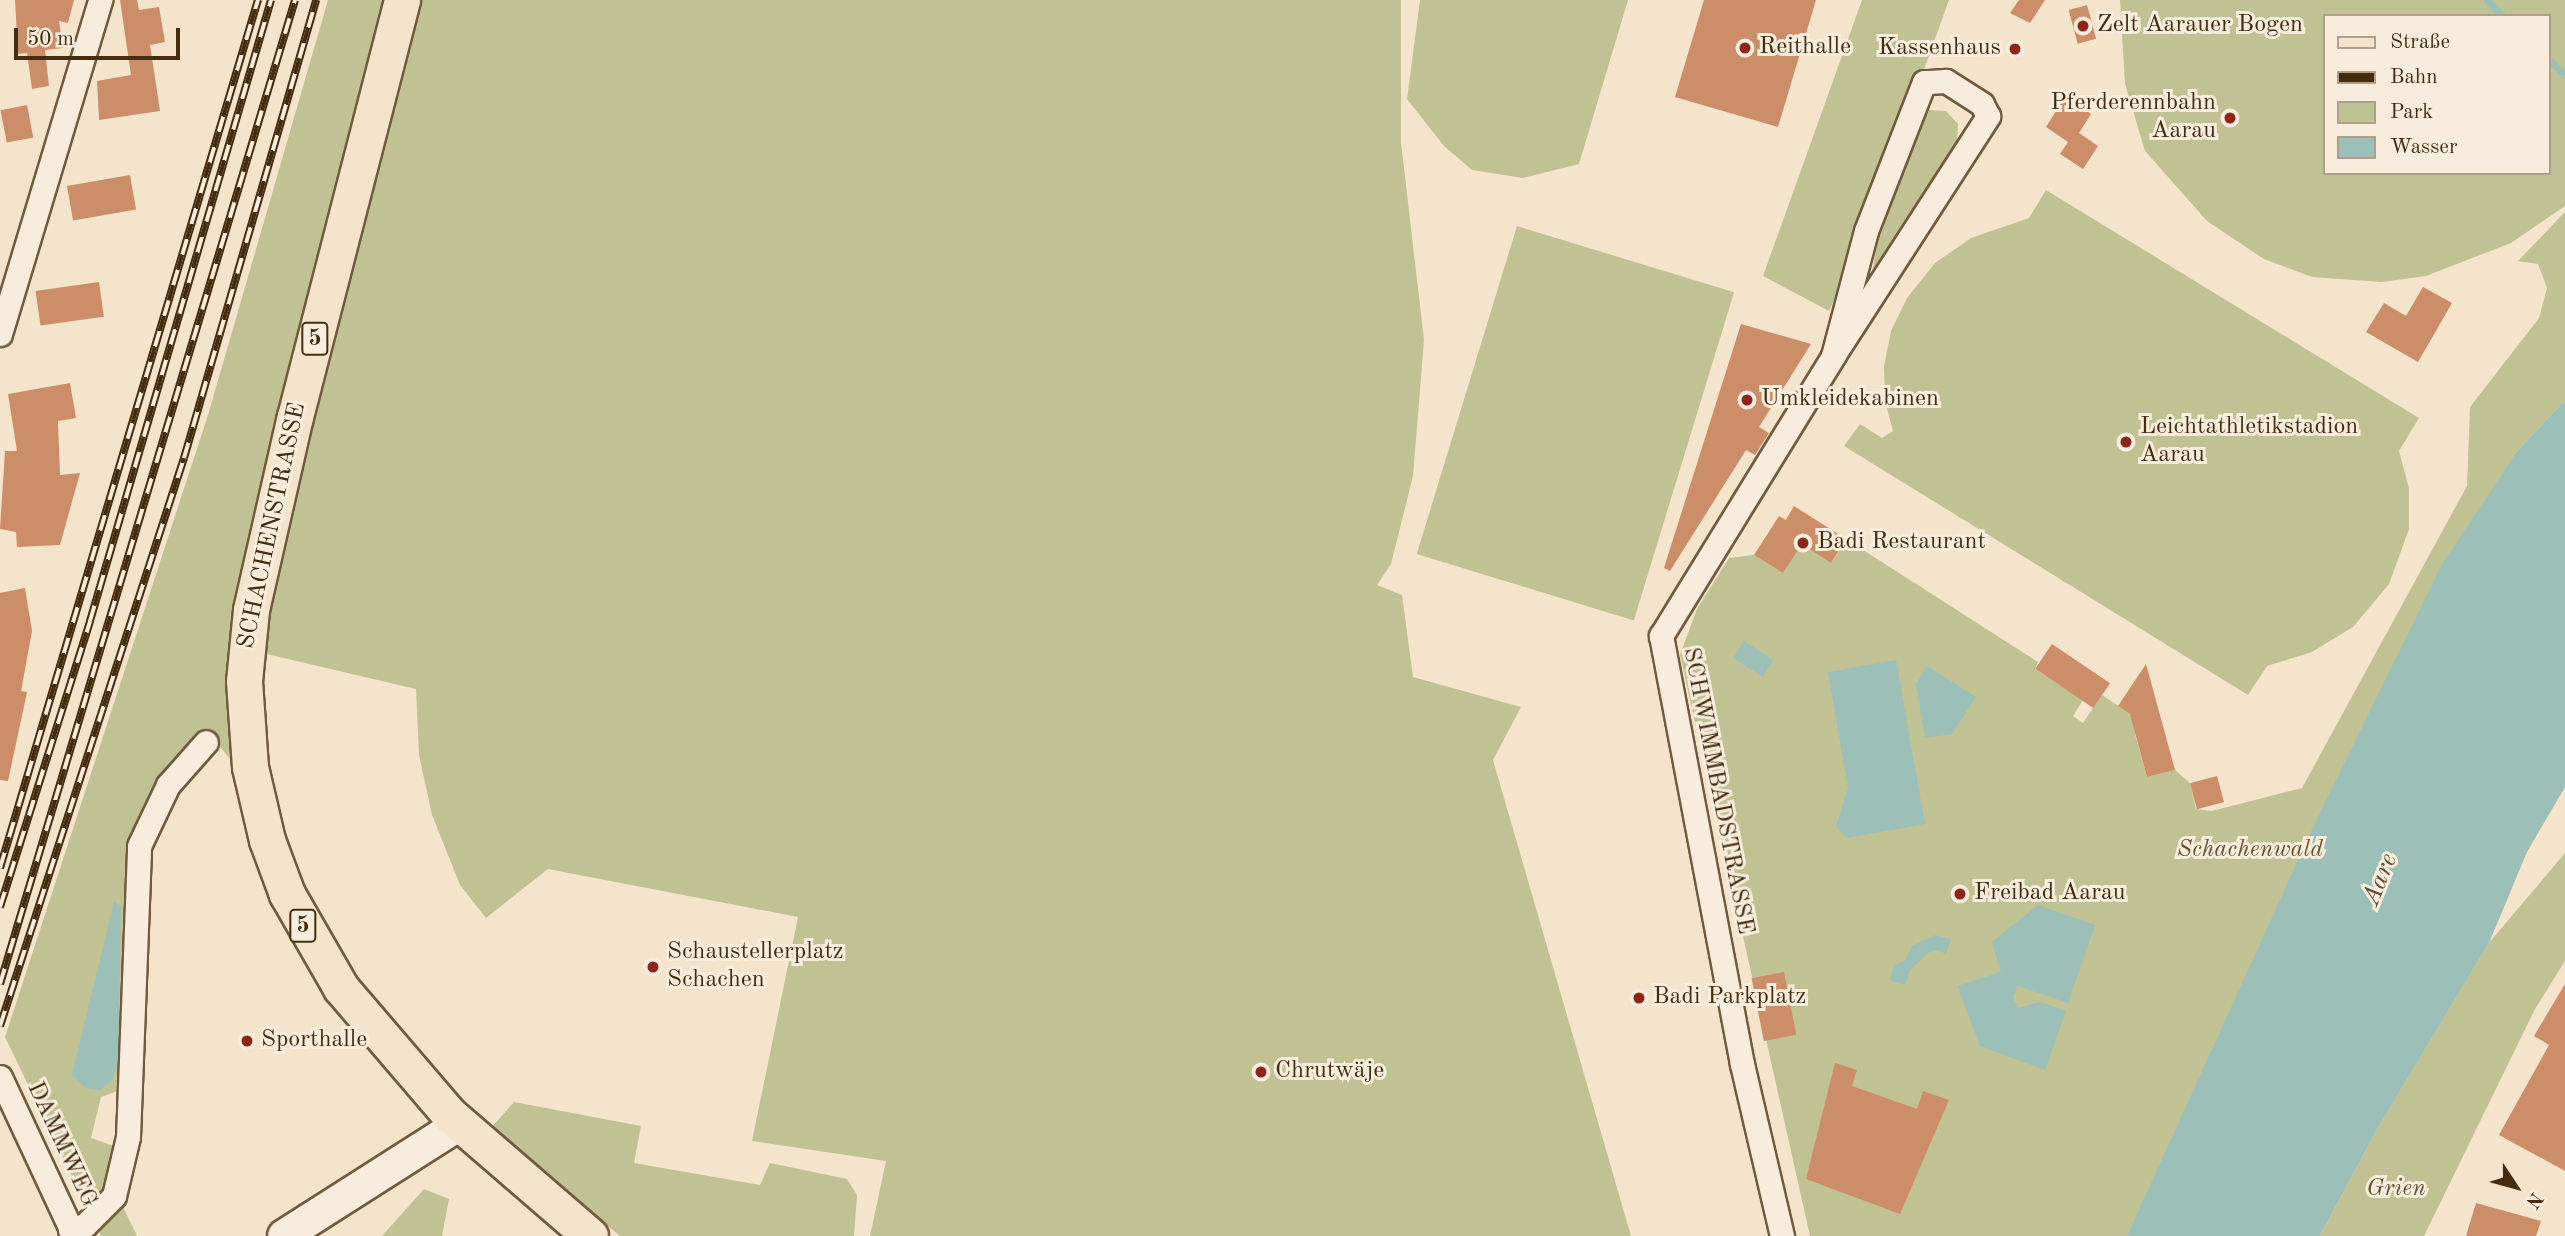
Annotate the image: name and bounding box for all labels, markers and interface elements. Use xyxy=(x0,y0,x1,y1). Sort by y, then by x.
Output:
place label: Zelt Aarauer Bogen xyxy=(2097,12,2303,40)
scale bar xyxy=(18,14,184,58)
legend xyxy=(2324,14,2551,175)
marker: Zelt Aarauer Bogen xyxy=(2075,18,2091,34)
text: 50 m xyxy=(27,29,74,50)
text: Straße xyxy=(2390,32,2450,53)
place label: Reithalle xyxy=(1759,34,1851,62)
place label: Kassenhaus xyxy=(1878,35,2001,63)
marker: Reithalle xyxy=(1737,40,1753,56)
marker: Kassenhaus xyxy=(2007,41,2023,57)
text: Bahn xyxy=(2390,67,2438,88)
place label: Pferderennbahn Aarau xyxy=(2050,90,2216,146)
text: Park xyxy=(2390,102,2433,123)
marker: Pferderennbahn Aarau xyxy=(2222,110,2238,126)
text: Wasser xyxy=(2390,137,2458,158)
road number: 5 xyxy=(301,320,329,358)
place label: Umkleidekabinen xyxy=(1761,386,1939,414)
marker: Umkleidekabinen xyxy=(1739,392,1755,408)
street label: SCHACHENSTRASSE xyxy=(233,400,313,652)
place label: Leichtathletikstadion Aarau xyxy=(2140,414,2358,470)
marker: Leichtathletikstadion Aarau xyxy=(2118,434,2134,450)
place label: Badi Restaurant xyxy=(1817,529,1986,557)
marker: Badi Restaurant xyxy=(1795,535,1811,551)
street label: SCHWIMMBADSTRASSE xyxy=(1675,645,1759,937)
park label: Schachenwald xyxy=(2177,837,2323,865)
water label: Aare xyxy=(2356,849,2406,911)
place label: Freibad Aarau xyxy=(1974,880,2126,908)
marker: Freibad Aarau xyxy=(1952,886,1968,902)
road number: 5 xyxy=(289,906,317,945)
place label: Schaustellerplatz Schachen xyxy=(667,939,843,995)
marker: Schaustellerplatz Schachen xyxy=(645,959,661,975)
place label: Badi Parkplatz xyxy=(1653,984,1806,1012)
marker: Badi Parkplatz xyxy=(1631,990,1647,1006)
place label: Sporthalle xyxy=(261,1027,367,1055)
marker: Sporthalle xyxy=(239,1033,255,1049)
place label: Chrutwäje xyxy=(1275,1058,1384,1086)
marker: Chrutwäje xyxy=(1253,1064,1269,1080)
street label: DAMMWEG xyxy=(19,1078,103,1212)
north arrow xyxy=(2481,1152,2551,1222)
park label: Grien xyxy=(2366,1176,2426,1204)
text: N xyxy=(2521,1188,2545,1211)

